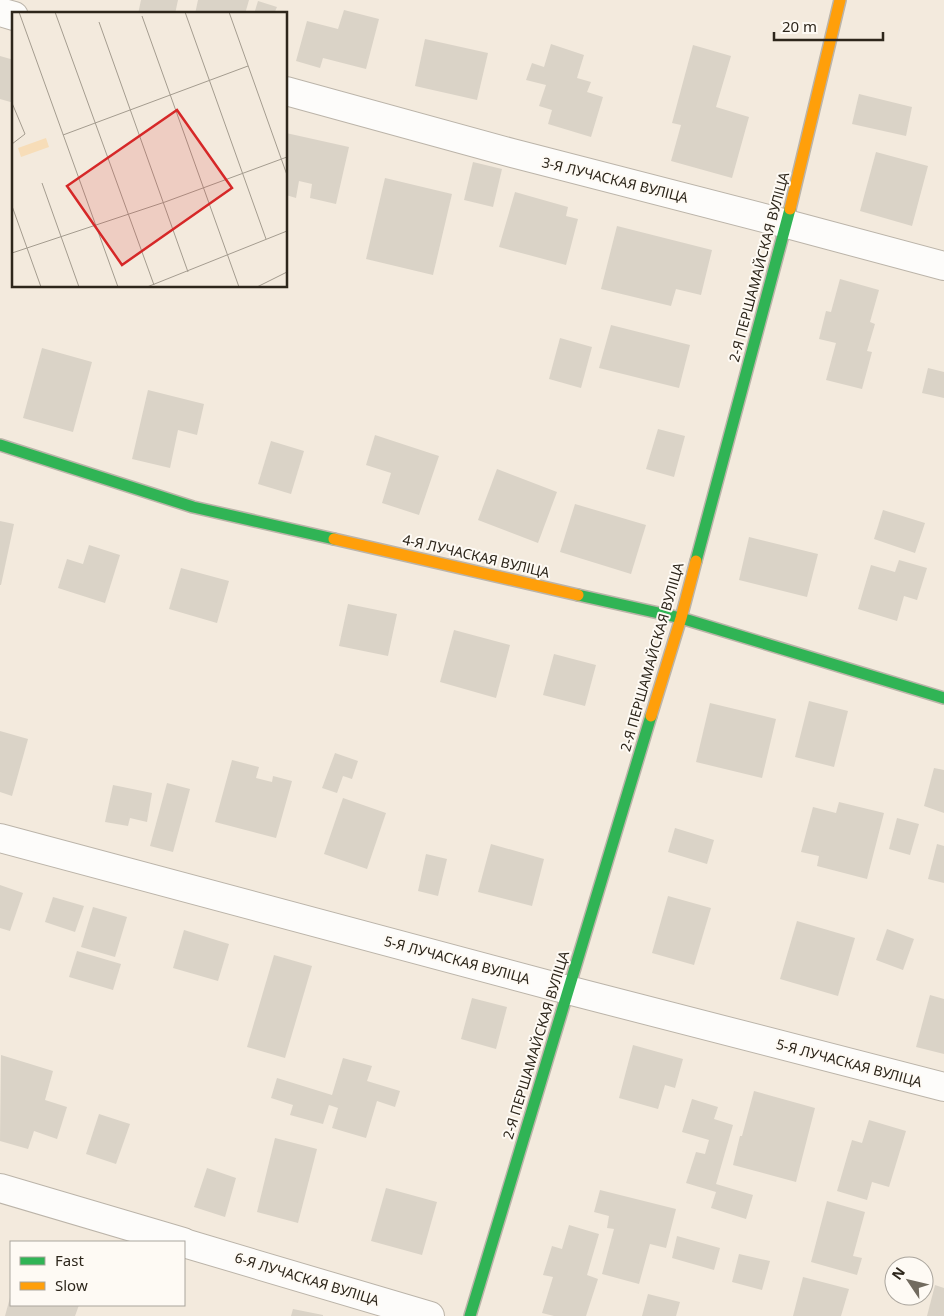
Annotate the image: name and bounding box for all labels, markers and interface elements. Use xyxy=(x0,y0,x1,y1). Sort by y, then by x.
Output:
scale bar xyxy=(774,10,883,42)
inset map xyxy=(12,12,288,288)
text: 20 m xyxy=(782,16,817,36)
street label: 3-Я ЛУЧАСКАЯ ВУЛІЦА xyxy=(540,152,690,207)
street label: 2-Я ПЕРШАМАЙСКАЯ ВУЛІЦА xyxy=(724,170,793,364)
street label: 4-Я ЛУЧАСКАЯ ВУЛІЦА xyxy=(401,529,552,582)
street label: 2-Я ПЕРШАМАЙСКАЯ ВУЛІЦА xyxy=(615,560,688,754)
street label: 5-Я ЛУЧАСКАЯ ВУЛІЦА xyxy=(382,931,532,988)
street label: 2-Я ПЕРШАМАЙСКАЯ ВУЛІЦА xyxy=(498,948,573,1141)
street label: 5-Я ЛУЧАСКАЯ ВУЛІЦА xyxy=(774,1034,924,1091)
legend xyxy=(10,1241,185,1306)
street label: 6-Я ЛУЧАСКАЯ ВУЛІЦА xyxy=(233,1247,382,1310)
text: Fast xyxy=(55,1250,84,1270)
north arrow xyxy=(884,1256,934,1306)
text: N xyxy=(887,1263,909,1283)
text: Slow xyxy=(55,1275,88,1295)

